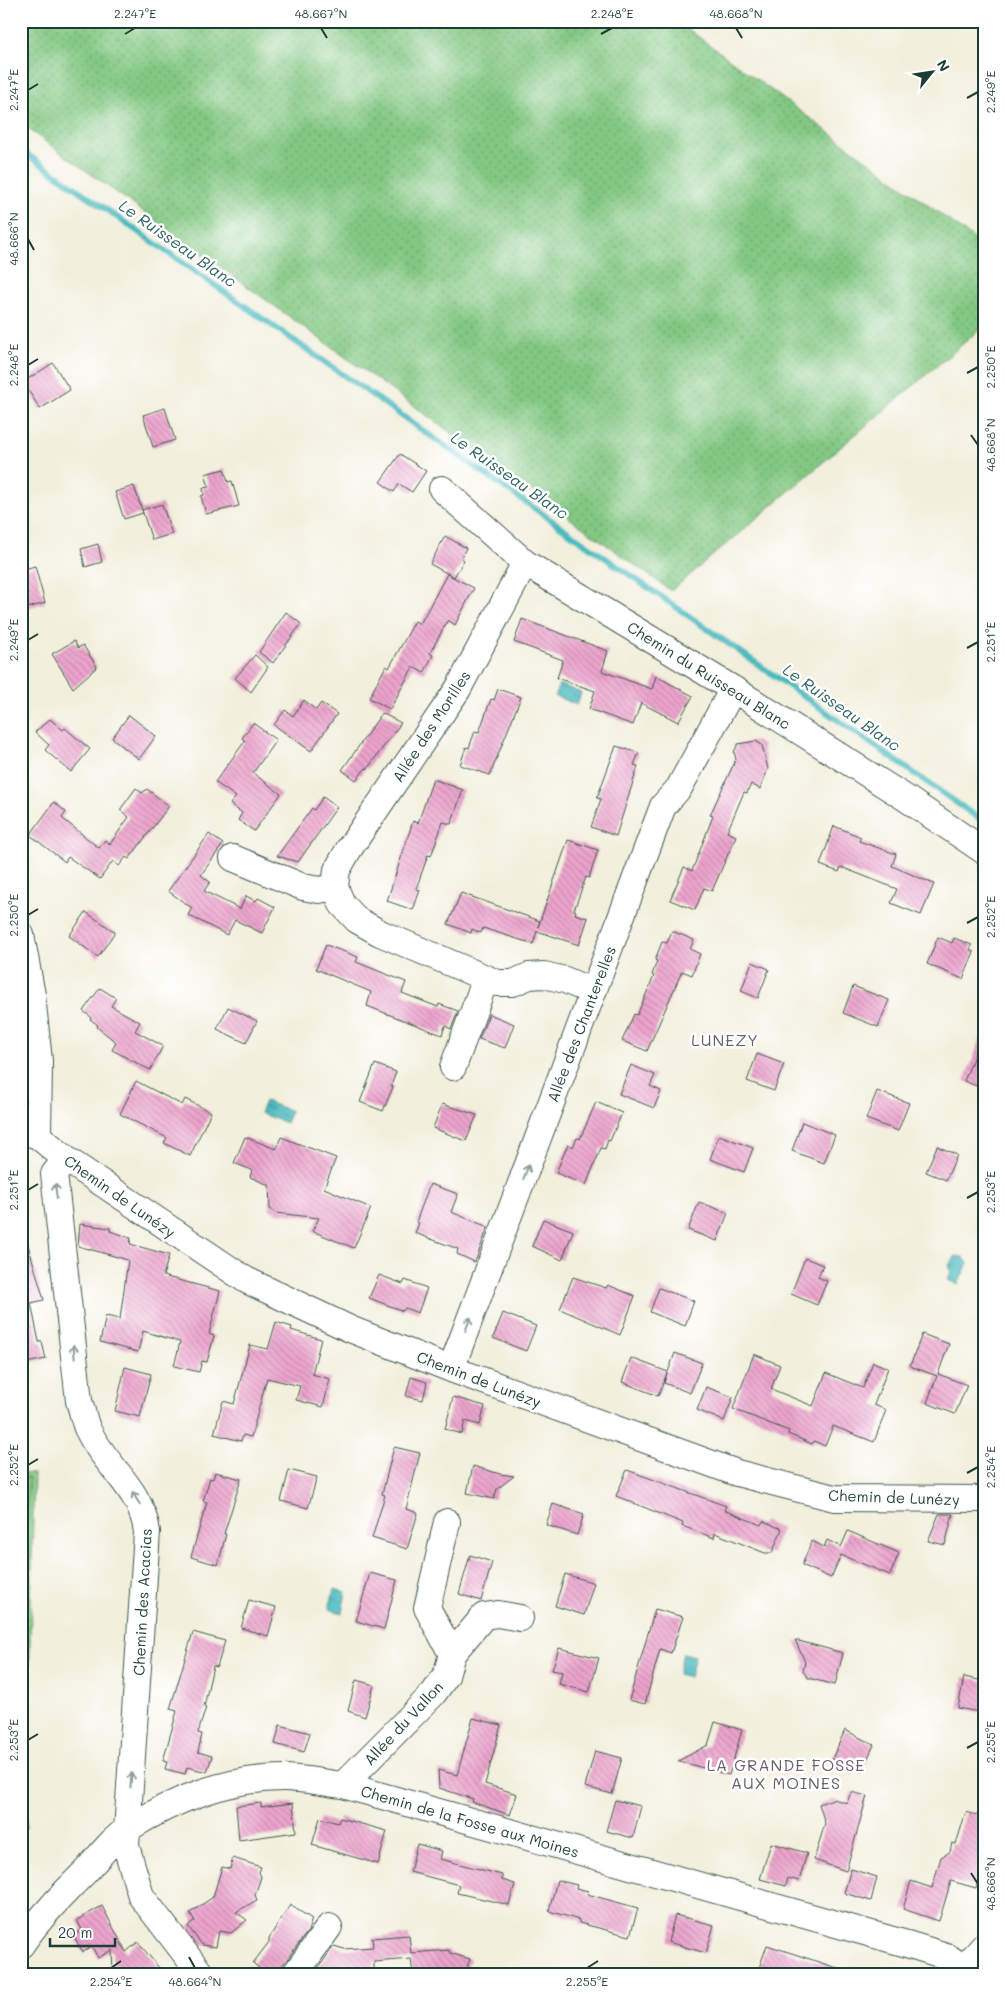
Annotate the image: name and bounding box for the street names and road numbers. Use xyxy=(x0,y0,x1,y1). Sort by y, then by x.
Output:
street label: Chemin du Ruisseau Blanc xyxy=(624,616,795,734)
street label: Allée des Morilles xyxy=(387,666,475,786)
street label: Allée des Chanterelles xyxy=(542,943,620,1105)
street label: Chemin de Lunézy xyxy=(60,1150,180,1242)
street label: Chemin de Lunézy xyxy=(414,1346,544,1412)
street label: Chemin de Lunézy xyxy=(828,1485,960,1509)
street label: Chemin des Acacias xyxy=(128,1528,156,1676)
street label: Allée du Vallon xyxy=(359,1677,447,1769)
street label: Chemin de la Fosse aux Moines xyxy=(359,1780,581,1862)

